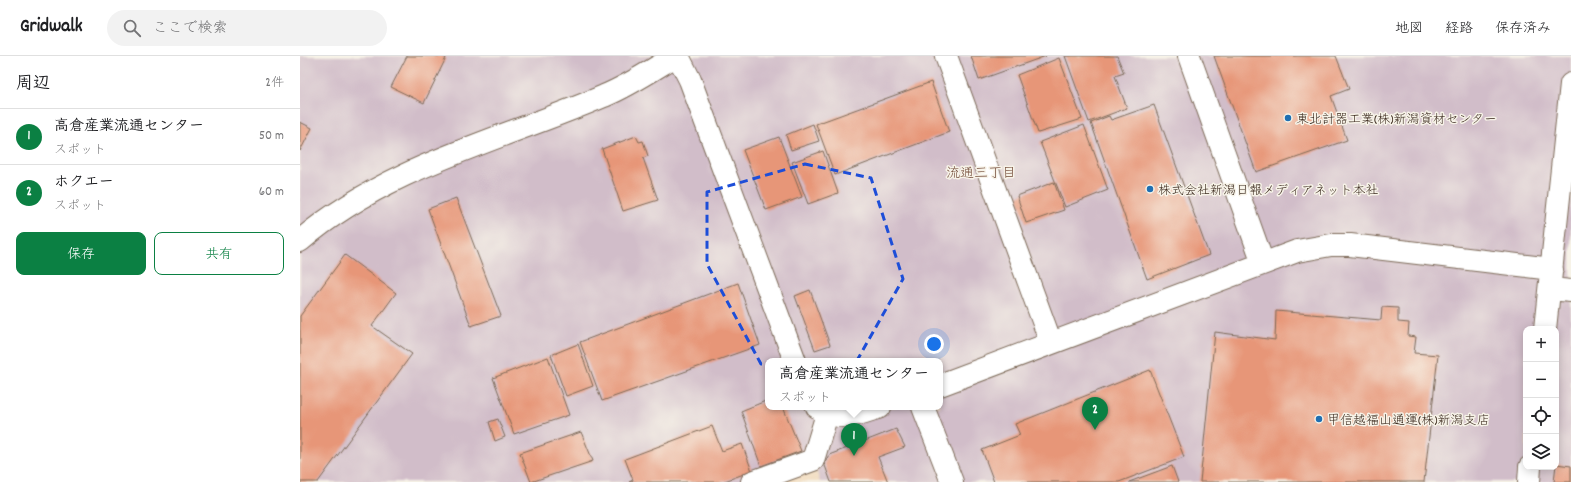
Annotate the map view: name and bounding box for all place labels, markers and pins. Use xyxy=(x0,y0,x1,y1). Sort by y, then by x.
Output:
place label: 東北計器工業(株)新潟資材センター xyxy=(1296,111,1497,130)
marker: 東北計器工業(株)新潟資材センター xyxy=(1283,113,1293,123)
place label: 株式会社新潟日報メディアネット本社 xyxy=(1158,182,1378,201)
marker: 株式会社新潟日報メディアネット本社 xyxy=(1145,184,1155,194)
pin: 2 xyxy=(1082,397,1108,430)
place label: 甲信越福山通運(株)新潟支店 xyxy=(1327,412,1490,431)
marker: 甲信越福山通運(株)新潟支店 xyxy=(1314,414,1324,424)
pin: 1 xyxy=(841,423,867,456)

